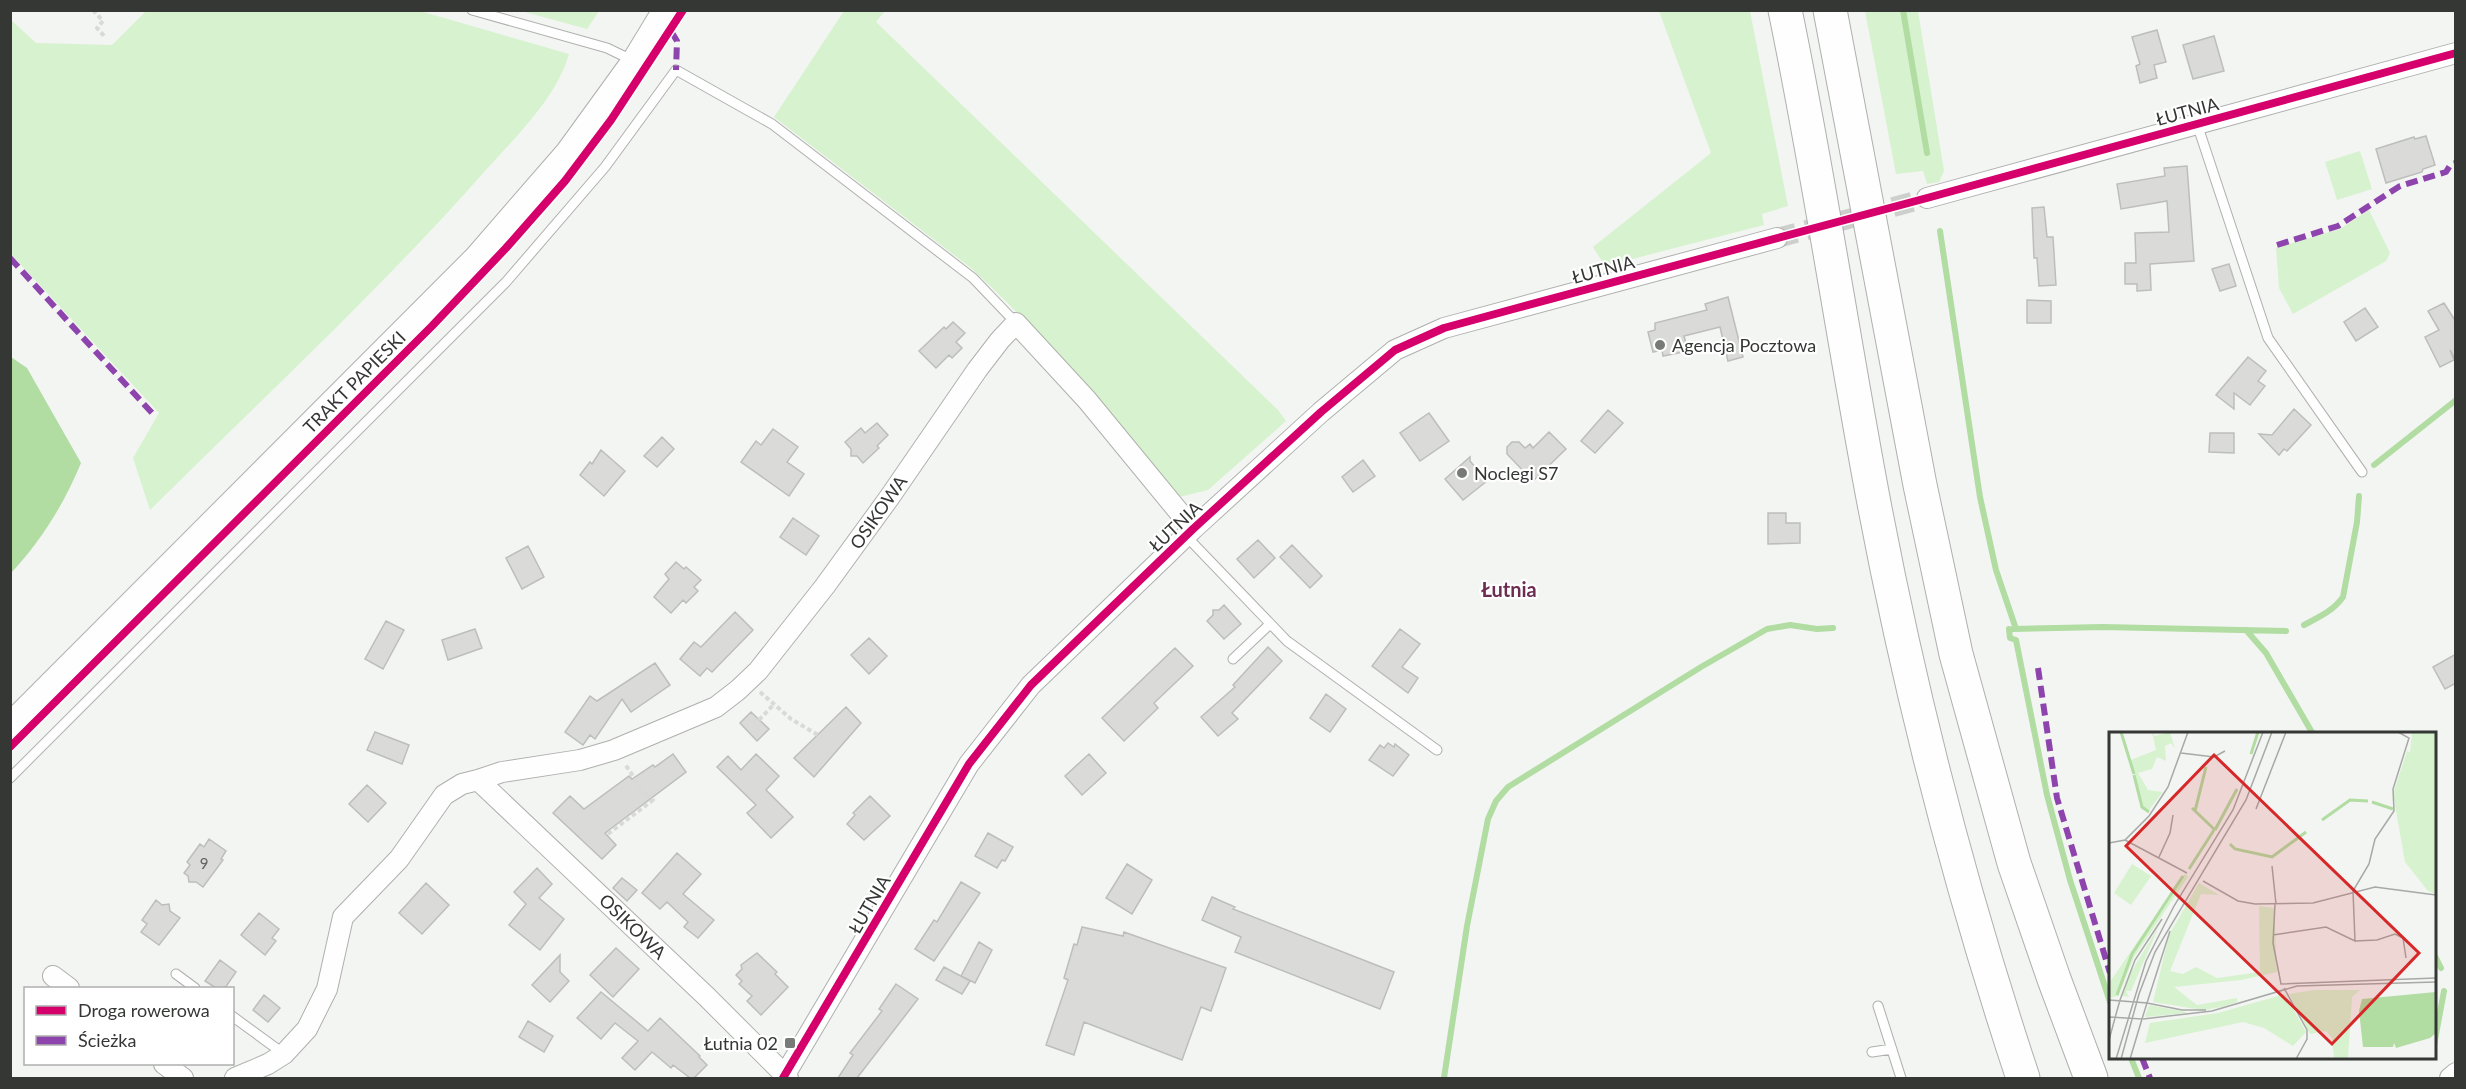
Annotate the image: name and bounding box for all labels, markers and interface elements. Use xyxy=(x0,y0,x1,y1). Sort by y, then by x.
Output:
street label: ŁUTNIA xyxy=(2153,92,2221,130)
street label: ŁUTNIA xyxy=(1569,250,1637,288)
street label: TRAKT PAPIESKI xyxy=(298,326,410,438)
place label: Agencja Pocztowa xyxy=(1672,334,1816,356)
marker: Agencja Pocztowa xyxy=(1653,338,1667,352)
place label: Noclegi S7 xyxy=(1474,462,1559,484)
marker: Noclegi S7 xyxy=(1455,466,1469,480)
street label: OSIKOWA xyxy=(845,470,912,553)
street label: ŁUTNIA xyxy=(1144,496,1206,556)
district label: Łutnia xyxy=(1481,577,1537,601)
inset map xyxy=(2109,732,2436,1059)
house number: 9 xyxy=(200,854,208,872)
street label: ŁUTNIA xyxy=(844,870,895,937)
street label: OSIKOWA xyxy=(595,889,672,964)
legend xyxy=(24,987,234,1065)
text: Droga rowerowa xyxy=(78,999,210,1021)
text: Ścieżka xyxy=(78,1029,136,1051)
place label: Łutnia 02 xyxy=(704,1032,778,1054)
marker: Łutnia 02 xyxy=(783,1036,797,1050)

